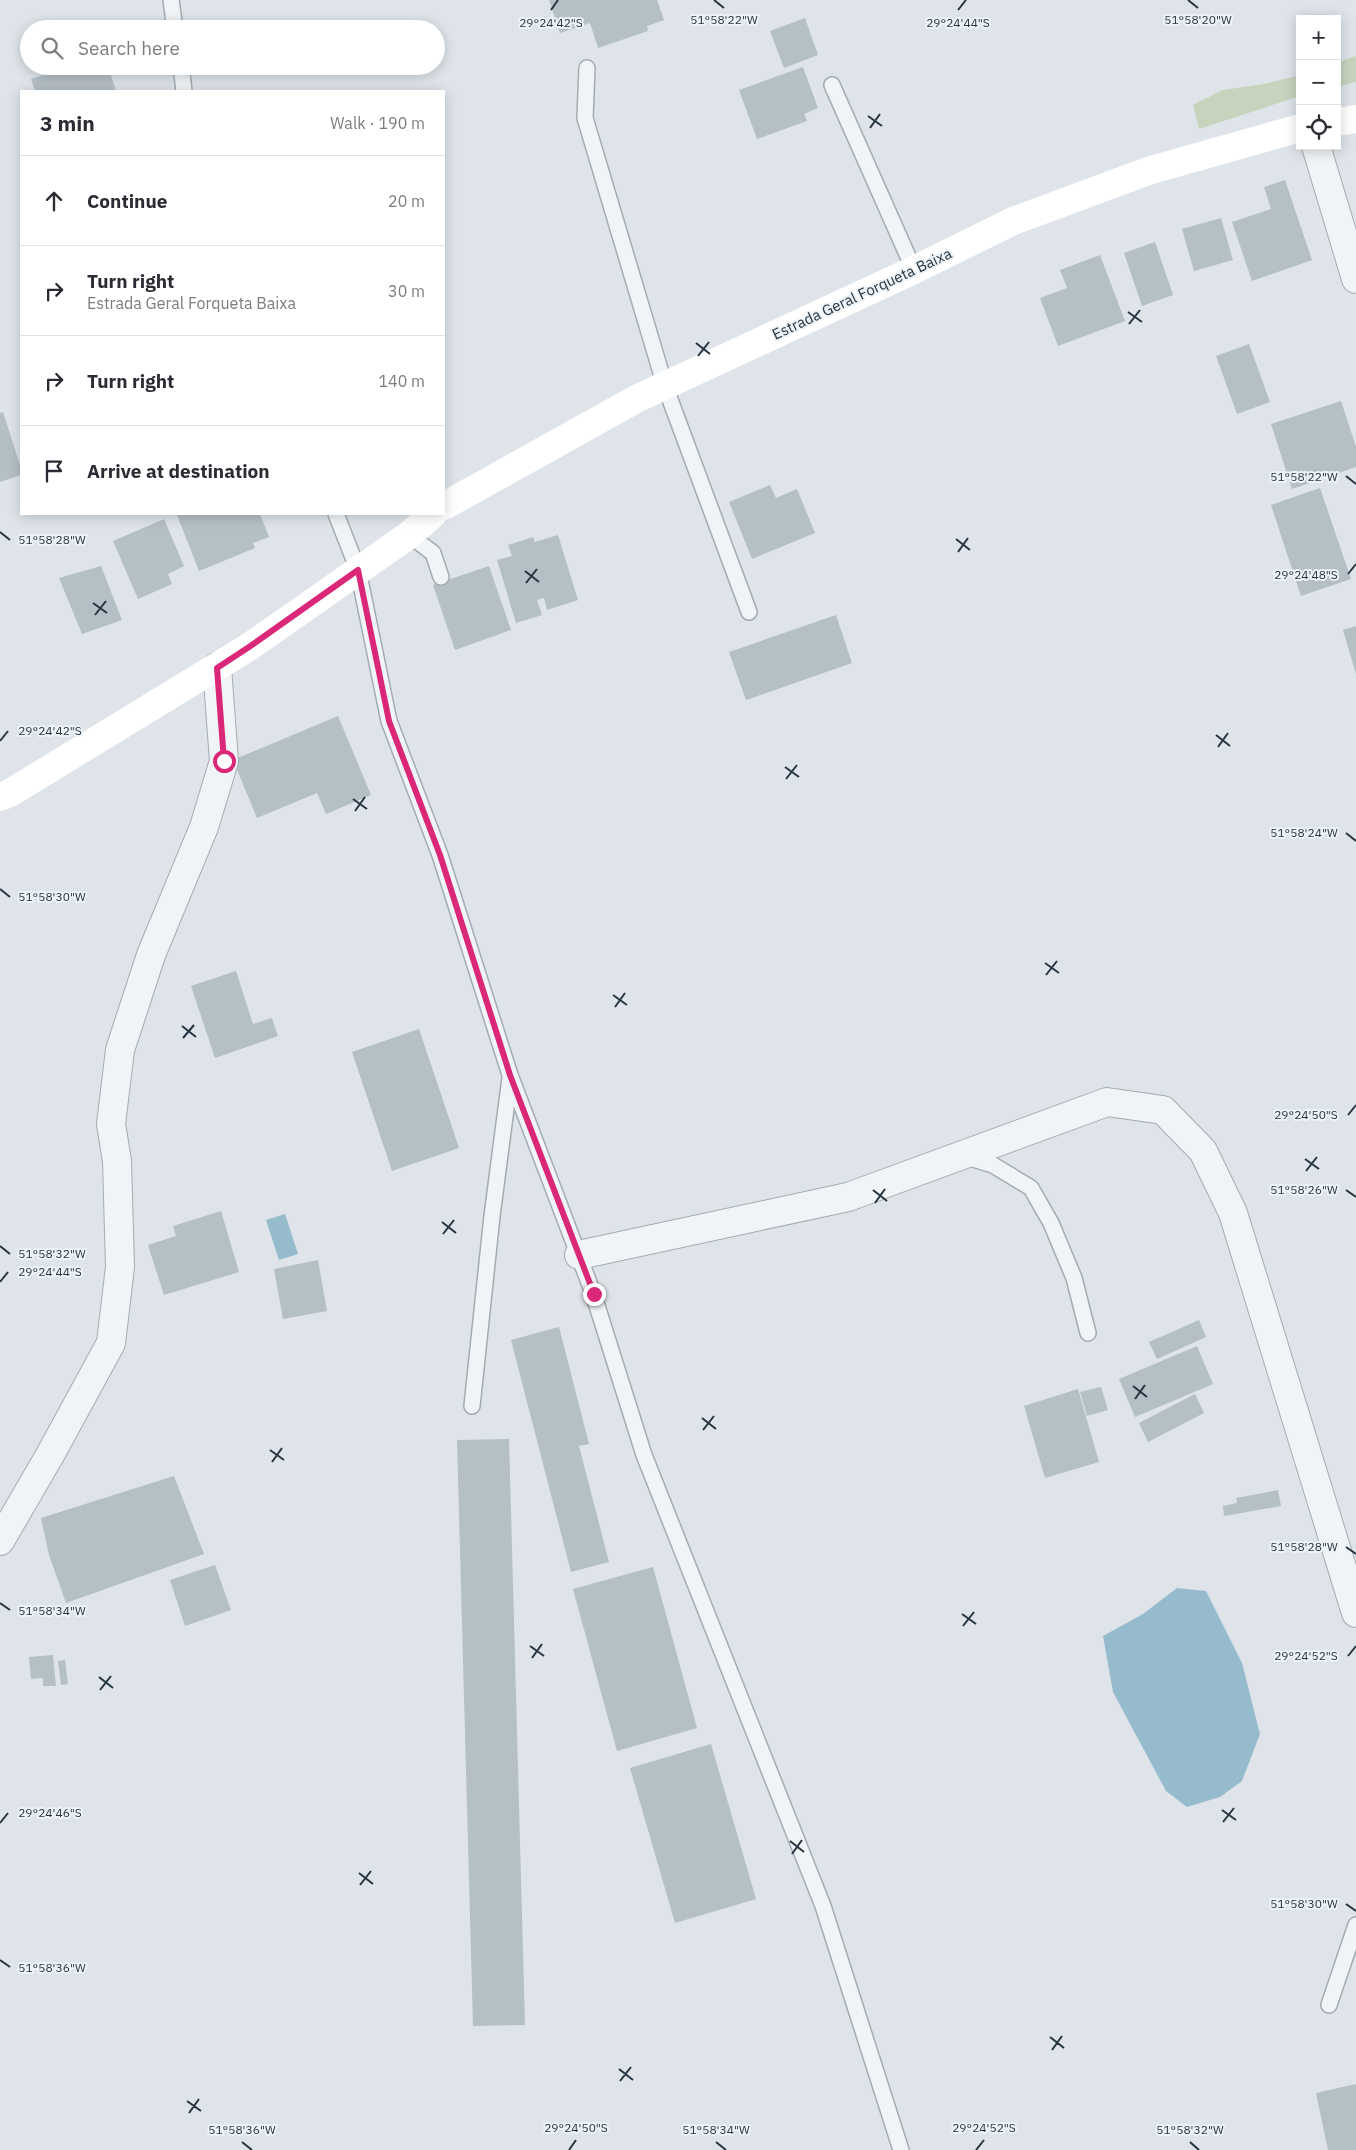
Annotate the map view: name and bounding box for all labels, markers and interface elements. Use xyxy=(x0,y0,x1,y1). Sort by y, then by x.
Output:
text: 51°58'22"W xyxy=(690,12,758,27)
text: 51°58'20"W xyxy=(1164,12,1232,27)
text: 29°24'42"S xyxy=(519,15,583,30)
text: 29°24'44"S xyxy=(926,15,990,30)
map controls xyxy=(1296,15,1341,150)
button: + xyxy=(1296,15,1341,60)
search box xyxy=(20,20,445,75)
icon: search xyxy=(38,34,66,62)
text: Search here xyxy=(78,36,180,60)
button: − xyxy=(1296,60,1341,105)
button: locate xyxy=(1296,105,1341,150)
text: 3 min xyxy=(40,109,95,137)
text: Walk · 190 m xyxy=(330,113,425,133)
icon: ahead xyxy=(40,187,68,215)
text: Continue xyxy=(87,189,167,213)
text: 20 m xyxy=(388,191,425,211)
street label: Estrada Geral Forqueta Baixa xyxy=(769,244,955,344)
text: Turn right xyxy=(87,269,174,293)
icon: right xyxy=(40,277,68,305)
text: 30 m xyxy=(388,281,425,301)
text: Estrada Geral Forqueta Baixa xyxy=(87,293,296,313)
icon: right xyxy=(40,367,68,395)
text: Turn right xyxy=(87,369,174,393)
text: 140 m xyxy=(378,371,425,391)
icon: arrive xyxy=(40,457,68,485)
text: Arrive at destination xyxy=(87,459,270,483)
text: 51°58'22"W xyxy=(1270,469,1338,484)
text: 51°58'28"W xyxy=(18,532,86,547)
text: 29°24'48"S xyxy=(1274,567,1338,582)
text: 29°24'42"S xyxy=(18,723,82,738)
route start xyxy=(213,750,236,773)
text: 51°58'24"W xyxy=(1270,825,1338,840)
text: 51°58'30"W xyxy=(18,889,86,904)
text: 29°24'50"S xyxy=(1274,1107,1338,1122)
text: 51°58'26"W xyxy=(1270,1182,1338,1197)
text: 51°58'32"W xyxy=(18,1246,86,1261)
text: 29°24'44"S xyxy=(18,1264,82,1279)
route end xyxy=(583,1283,606,1306)
text: 51°58'28"W xyxy=(1270,1539,1338,1554)
text: 51°58'34"W xyxy=(18,1603,86,1618)
text: 29°24'52"S xyxy=(1274,1648,1338,1663)
text: 29°24'46"S xyxy=(18,1805,82,1820)
text: 51°58'30"W xyxy=(1270,1896,1338,1911)
text: 51°58'36"W xyxy=(18,1960,86,1975)
text: 29°24'50"S xyxy=(544,2120,608,2135)
text: 29°24'52"S xyxy=(952,2120,1016,2135)
text: 51°58'36"W xyxy=(208,2122,276,2137)
text: 51°58'34"W xyxy=(682,2122,750,2137)
text: 51°58'32"W xyxy=(1156,2122,1224,2137)

